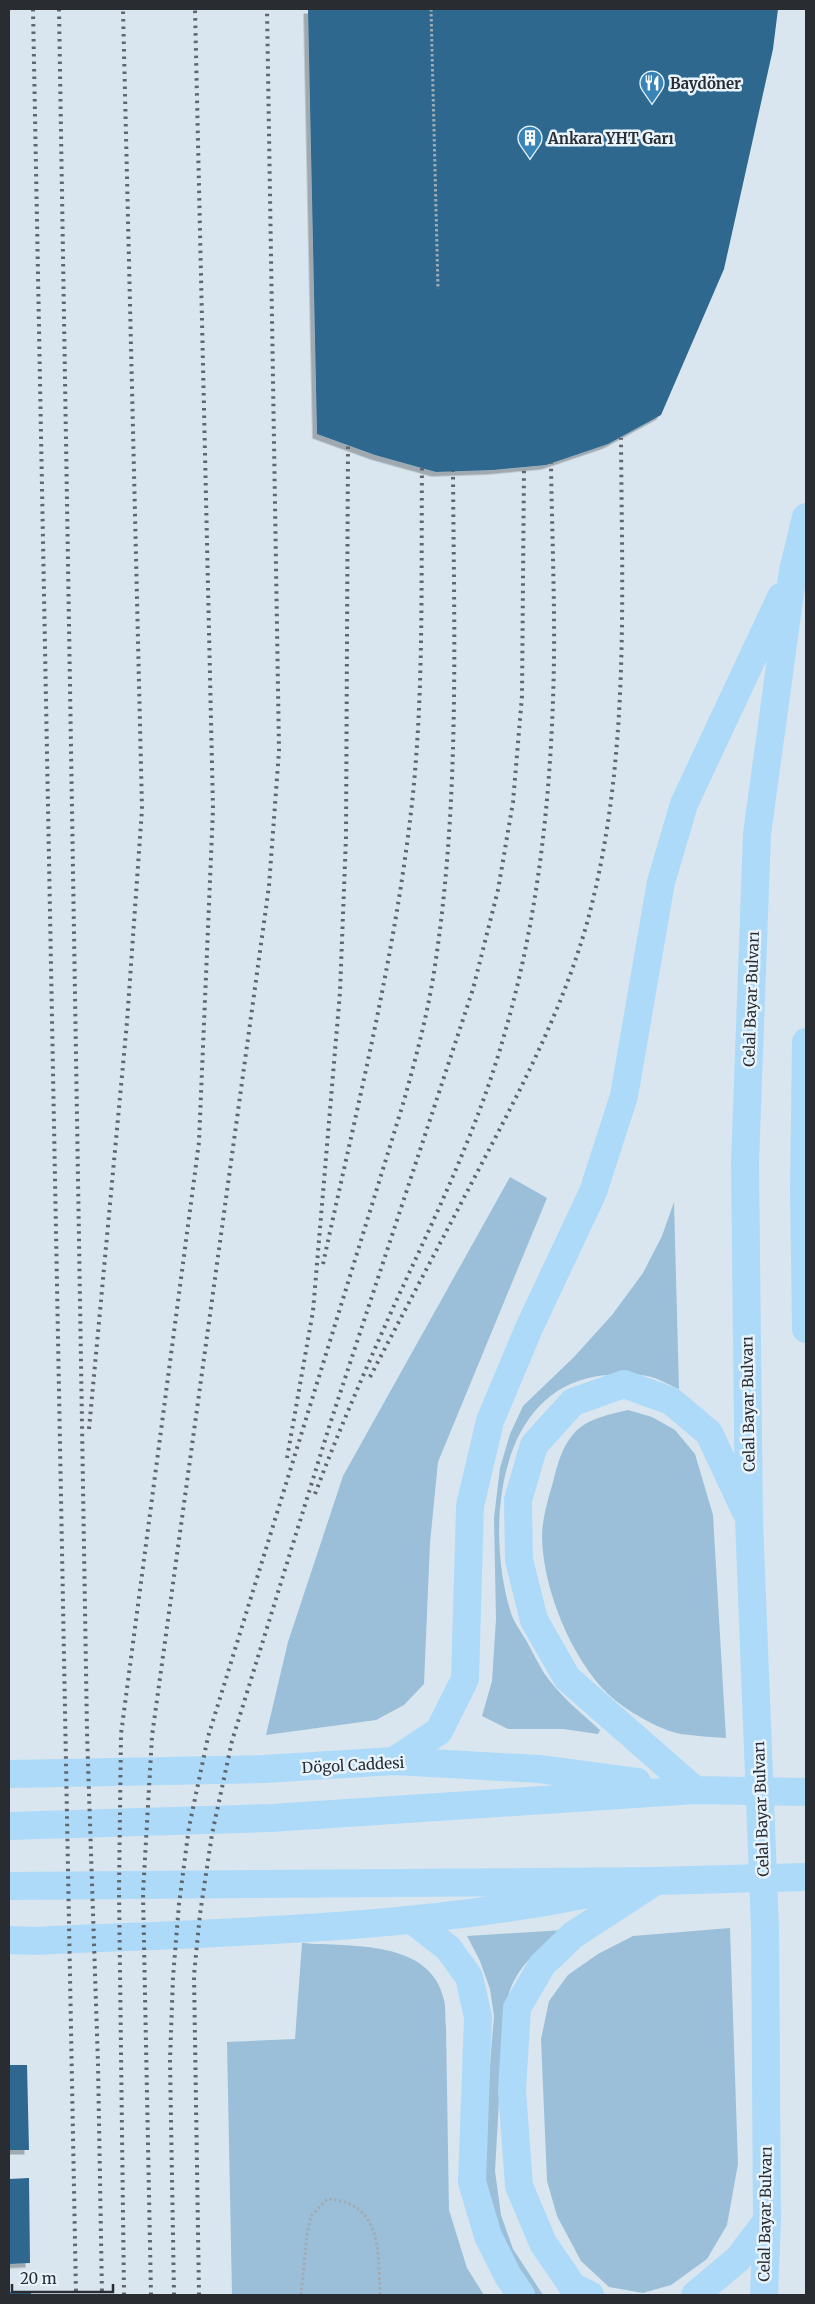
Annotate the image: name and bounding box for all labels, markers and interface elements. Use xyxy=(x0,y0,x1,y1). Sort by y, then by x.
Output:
restaurant icon: Baydöner xyxy=(639,70,665,104)
place label: Baydöner xyxy=(670,74,741,93)
building icon: Ankara YHT Garı xyxy=(517,125,543,159)
place label: Ankara YHT Garı xyxy=(547,129,674,148)
street label: Celal Bayar Bulvarı xyxy=(739,931,763,1067)
street label: Celal Bayar Bulvarı xyxy=(737,1336,759,1472)
street label: Celal Bayar Bulvarı xyxy=(749,1741,773,1877)
street label: Dögol Caddesi xyxy=(301,1753,405,1777)
street label: Celal Bayar Bulvarı xyxy=(754,2146,776,2282)
scale bar xyxy=(12,2262,114,2294)
text: 20 m xyxy=(20,2269,57,2288)

